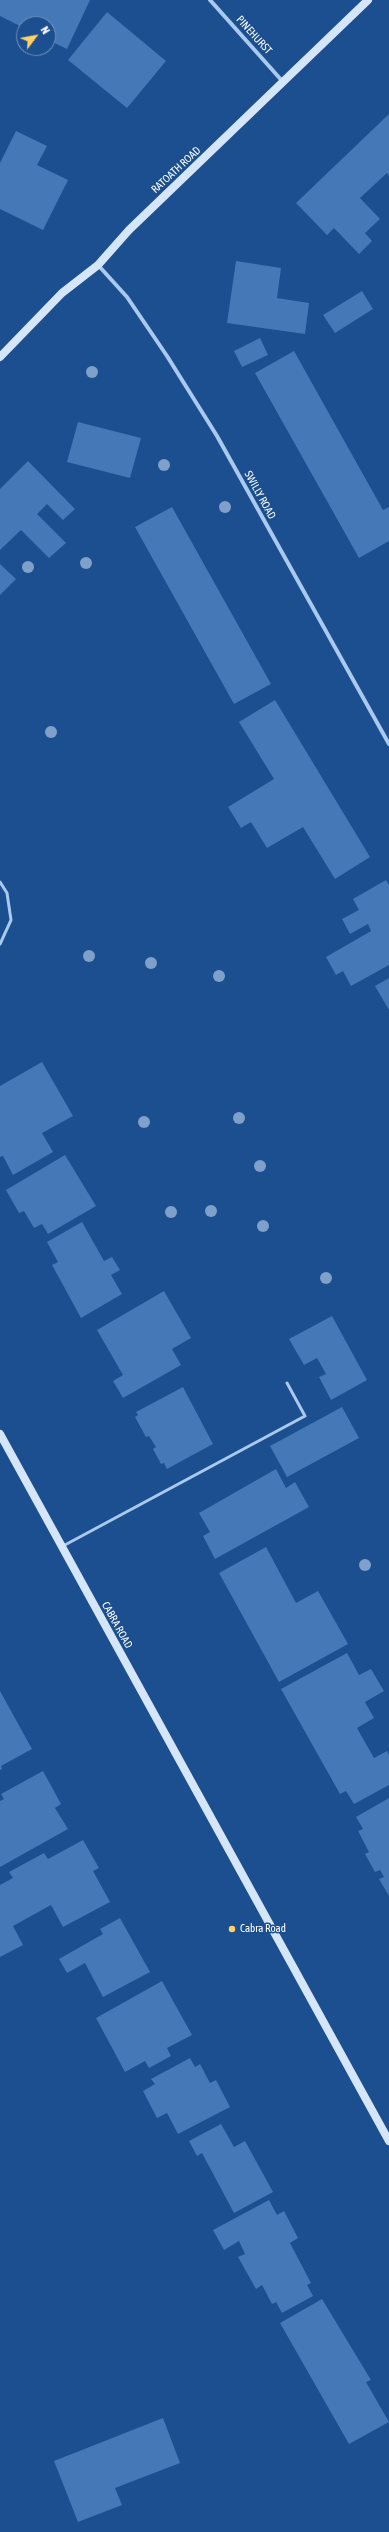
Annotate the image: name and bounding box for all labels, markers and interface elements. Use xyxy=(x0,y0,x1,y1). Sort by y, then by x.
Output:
street label: PINEHURST xyxy=(233,13,275,57)
north arrow xyxy=(16,16,56,56)
text: N xyxy=(39,24,52,36)
street label: RATOATH ROAD xyxy=(149,144,203,196)
street label: SWILLY ROAD xyxy=(241,469,279,521)
street label: CABRA ROAD xyxy=(99,1599,135,1651)
place label: Cabra Road xyxy=(240,1922,286,1936)
marker: Cabra Road xyxy=(227,1924,237,1934)

